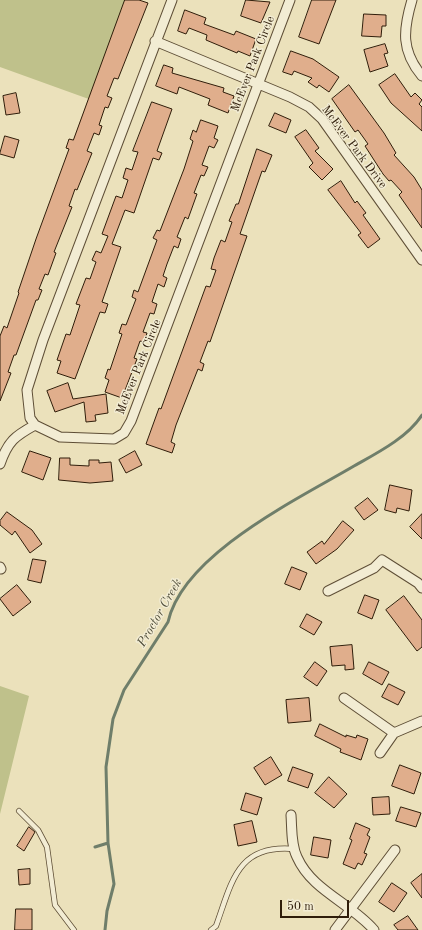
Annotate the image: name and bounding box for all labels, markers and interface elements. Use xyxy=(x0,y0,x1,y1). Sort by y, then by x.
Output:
street label: McEver Park Circle xyxy=(228,14,278,114)
street label: McEver Park Drive xyxy=(318,103,390,191)
street label: McEver Park Circle xyxy=(113,317,165,417)
water label: Proctor Creek xyxy=(134,576,186,650)
scale bar xyxy=(282,892,351,918)
text: 50 m xyxy=(287,901,314,913)

